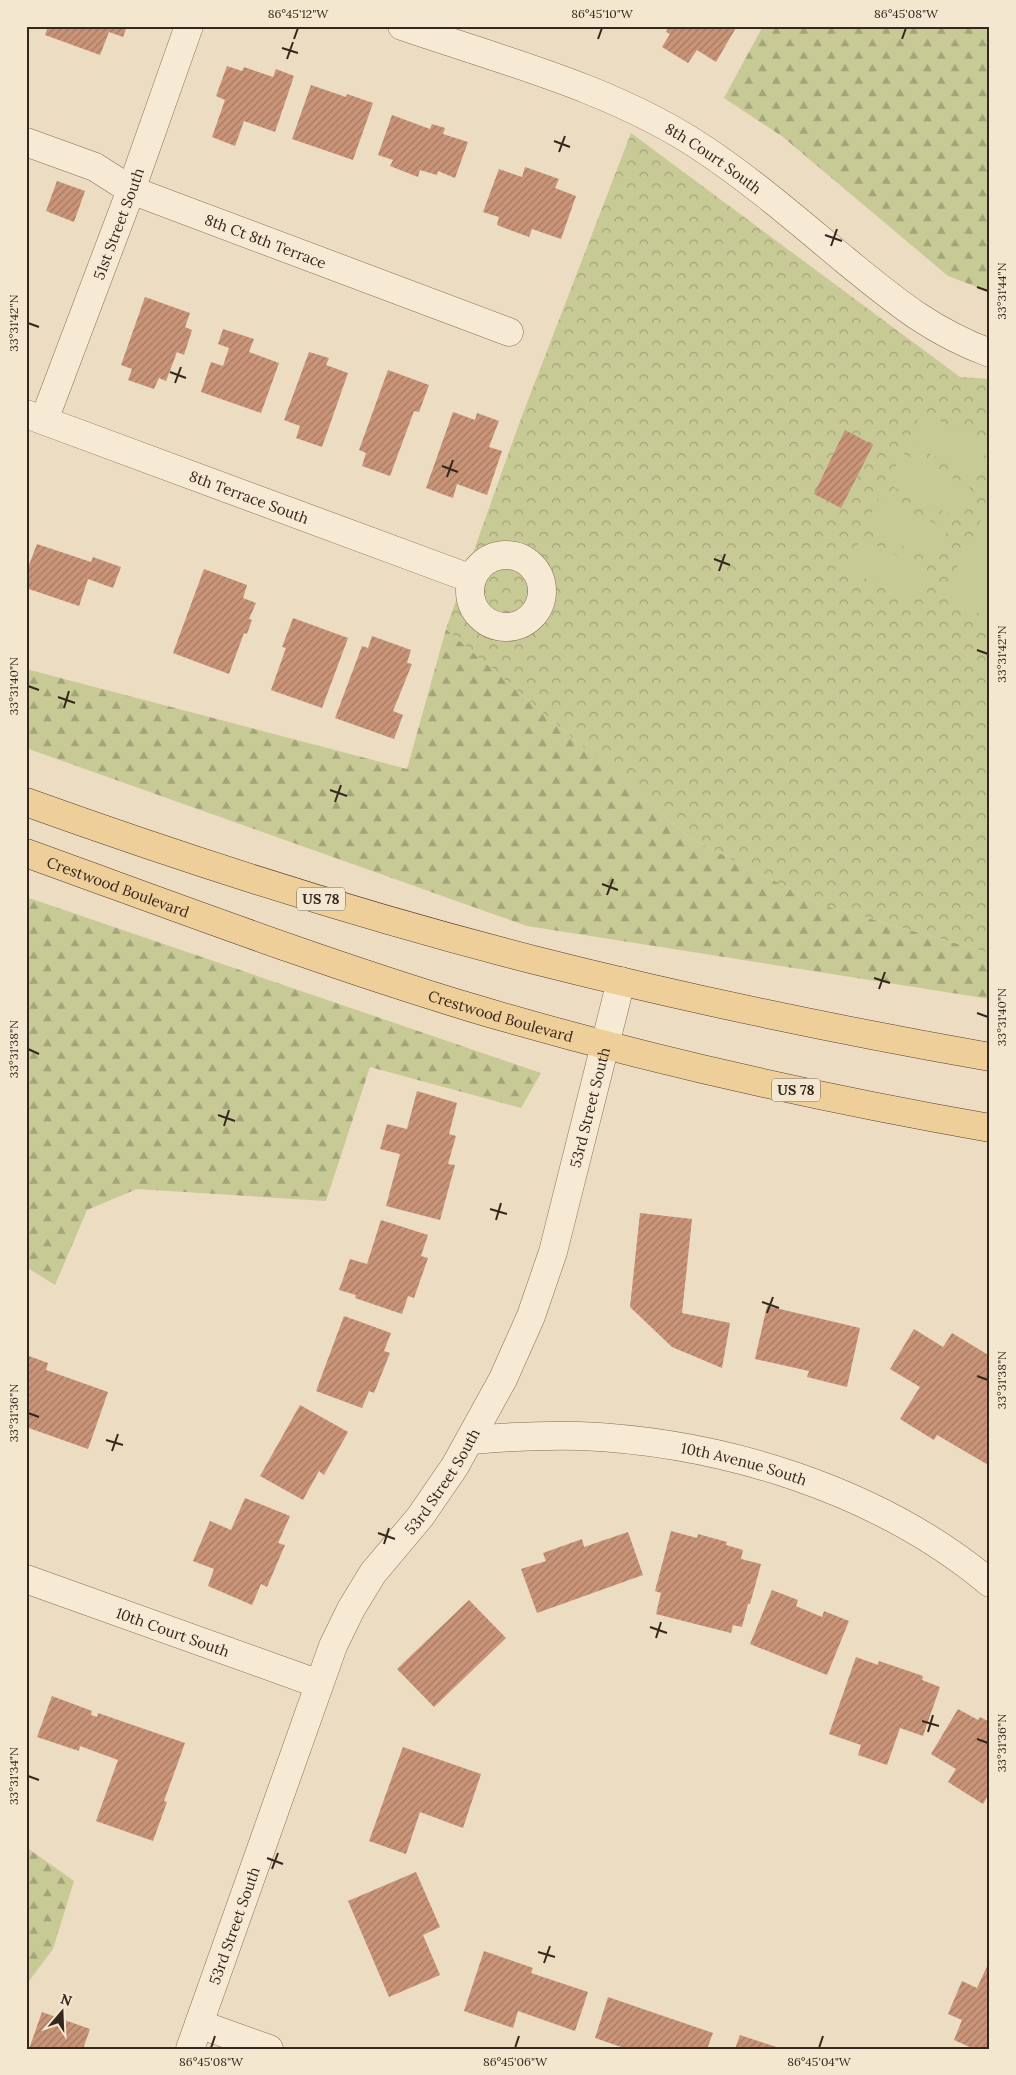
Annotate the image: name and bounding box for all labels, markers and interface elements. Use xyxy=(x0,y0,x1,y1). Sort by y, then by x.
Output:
text: 86°45'12"W xyxy=(268,6,329,21)
text: 86°45'10"W xyxy=(571,6,634,21)
text: 86°45'08"W xyxy=(874,6,939,21)
street label: 8th Court South xyxy=(662,118,766,198)
street label: 51st Street South xyxy=(89,165,148,282)
street label: 8th Ct 8th Terrace xyxy=(202,209,329,272)
text: 33°31'44"N xyxy=(994,262,1009,320)
text: 33°31'42"N xyxy=(6,294,21,352)
street label: 8th Terrace South xyxy=(187,466,312,527)
text: 33°31'42"N xyxy=(994,625,1009,683)
text: 33°31'40"N xyxy=(6,657,21,715)
street label: Crestwood Boulevard xyxy=(44,852,192,921)
road number: US 78 xyxy=(297,888,345,911)
street label: Crestwood Boulevard xyxy=(426,986,575,1046)
text: 33°31'40"N xyxy=(994,988,1009,1046)
text: 33°31'38"N xyxy=(6,1020,21,1078)
street label: 53rd Street South xyxy=(565,1045,614,1170)
road number: US 78 xyxy=(772,1078,820,1102)
text: 33°31'38"N xyxy=(994,1351,1009,1409)
text: 33°31'36"N xyxy=(6,1384,21,1442)
street label: 53rd Street South xyxy=(400,1425,484,1538)
street label: 10th Avenue South xyxy=(680,1438,810,1489)
street label: 10th Court South xyxy=(114,1603,232,1661)
text: 33°31'36"N xyxy=(994,1714,1009,1772)
text: 33°31'34"N xyxy=(6,1747,21,1805)
street label: 53rd Street South xyxy=(204,1864,263,1987)
north arrow xyxy=(38,1988,88,2038)
text: N xyxy=(58,1989,74,2010)
text: 86°45'08"W xyxy=(179,2054,244,2069)
text: 86°45'06"W xyxy=(483,2054,548,2069)
text: 86°45'04"W xyxy=(787,2054,852,2069)

